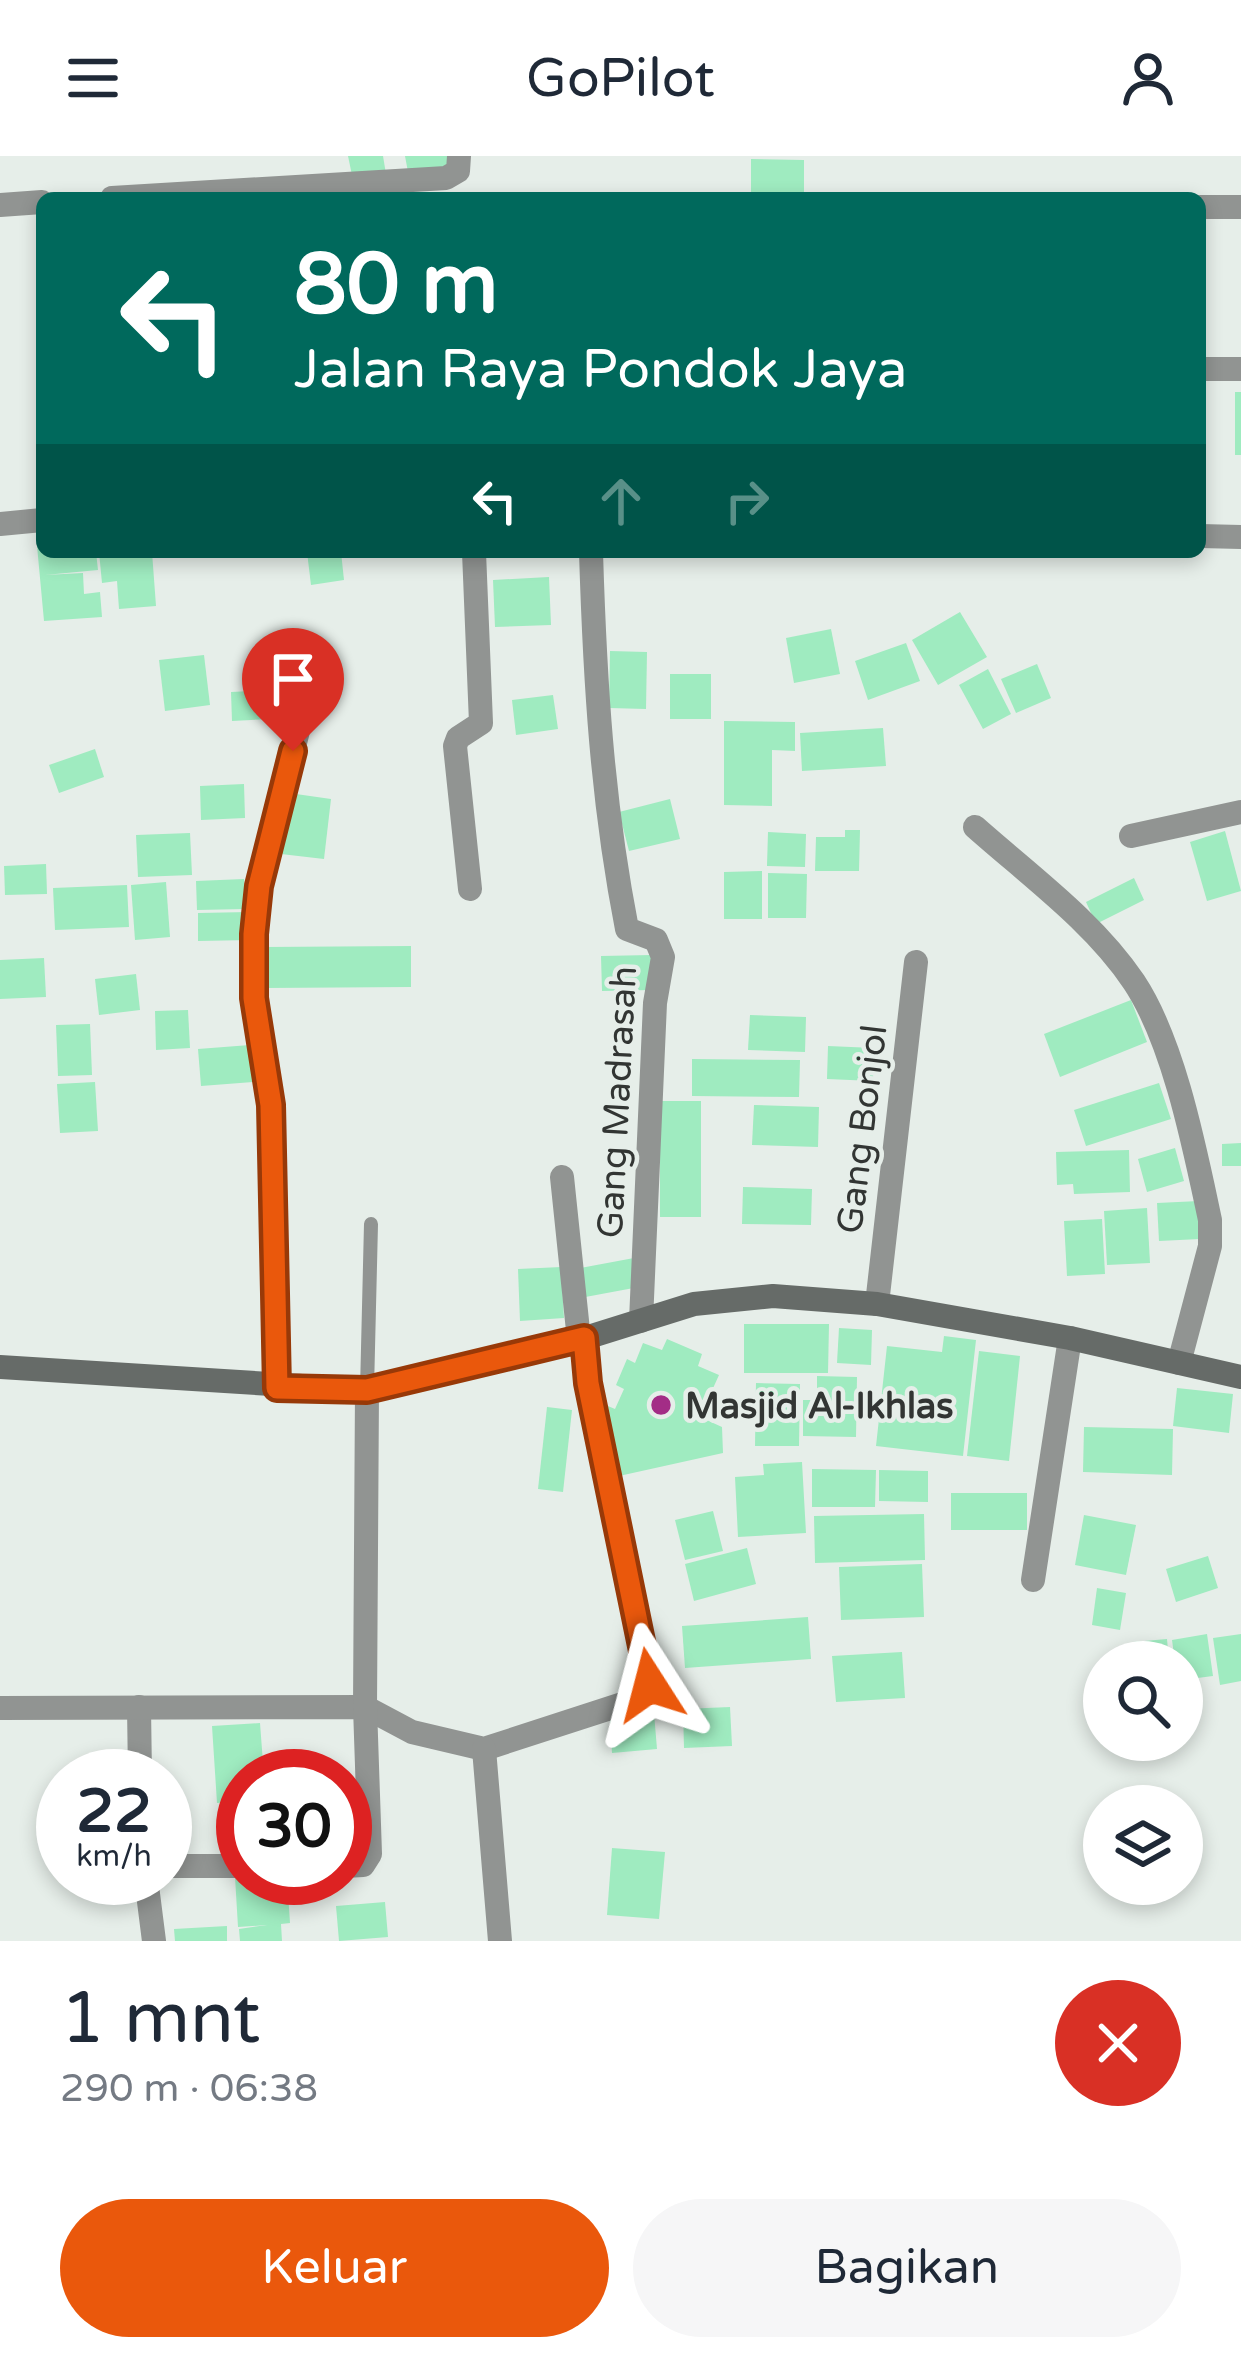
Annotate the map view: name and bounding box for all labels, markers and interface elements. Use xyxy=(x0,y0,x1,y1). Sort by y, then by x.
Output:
icon: menu xyxy=(60,45,126,111)
icon: person xyxy=(1115,45,1181,111)
text: GoPilot xyxy=(526,46,715,111)
text: 80 m xyxy=(294,235,498,336)
icon: left xyxy=(96,240,252,396)
text: Jalan Raya Pondok Jaya xyxy=(294,337,907,402)
icon: left xyxy=(462,468,528,534)
icon: ahead xyxy=(588,468,654,534)
icon: right xyxy=(714,468,780,534)
pin xyxy=(242,628,344,751)
icon: arrive xyxy=(260,646,326,712)
street label: Gang Madrasah xyxy=(589,965,646,1239)
street label: Gang Bonjol xyxy=(828,1022,897,1236)
place label: Masjid Al-Ikhlas xyxy=(685,1385,954,1428)
marker: Masjid Al-Ikhlas xyxy=(648,1392,674,1418)
position arrow xyxy=(587,1622,713,1748)
map controls xyxy=(1083,1641,1203,1905)
button: search xyxy=(1083,1641,1203,1761)
speed limit sign: 30 xyxy=(216,1749,372,1905)
text: 22 xyxy=(76,1776,152,1848)
button: layers xyxy=(1083,1785,1203,1905)
text: km/h xyxy=(76,1838,152,1875)
text: 1 mnt xyxy=(60,1976,261,2063)
button: close xyxy=(1055,1980,1181,2106)
text: 290 m · 06:38 xyxy=(60,2065,318,2112)
button: Keluar xyxy=(60,2199,609,2337)
button: Bagikan xyxy=(633,2199,1181,2337)

